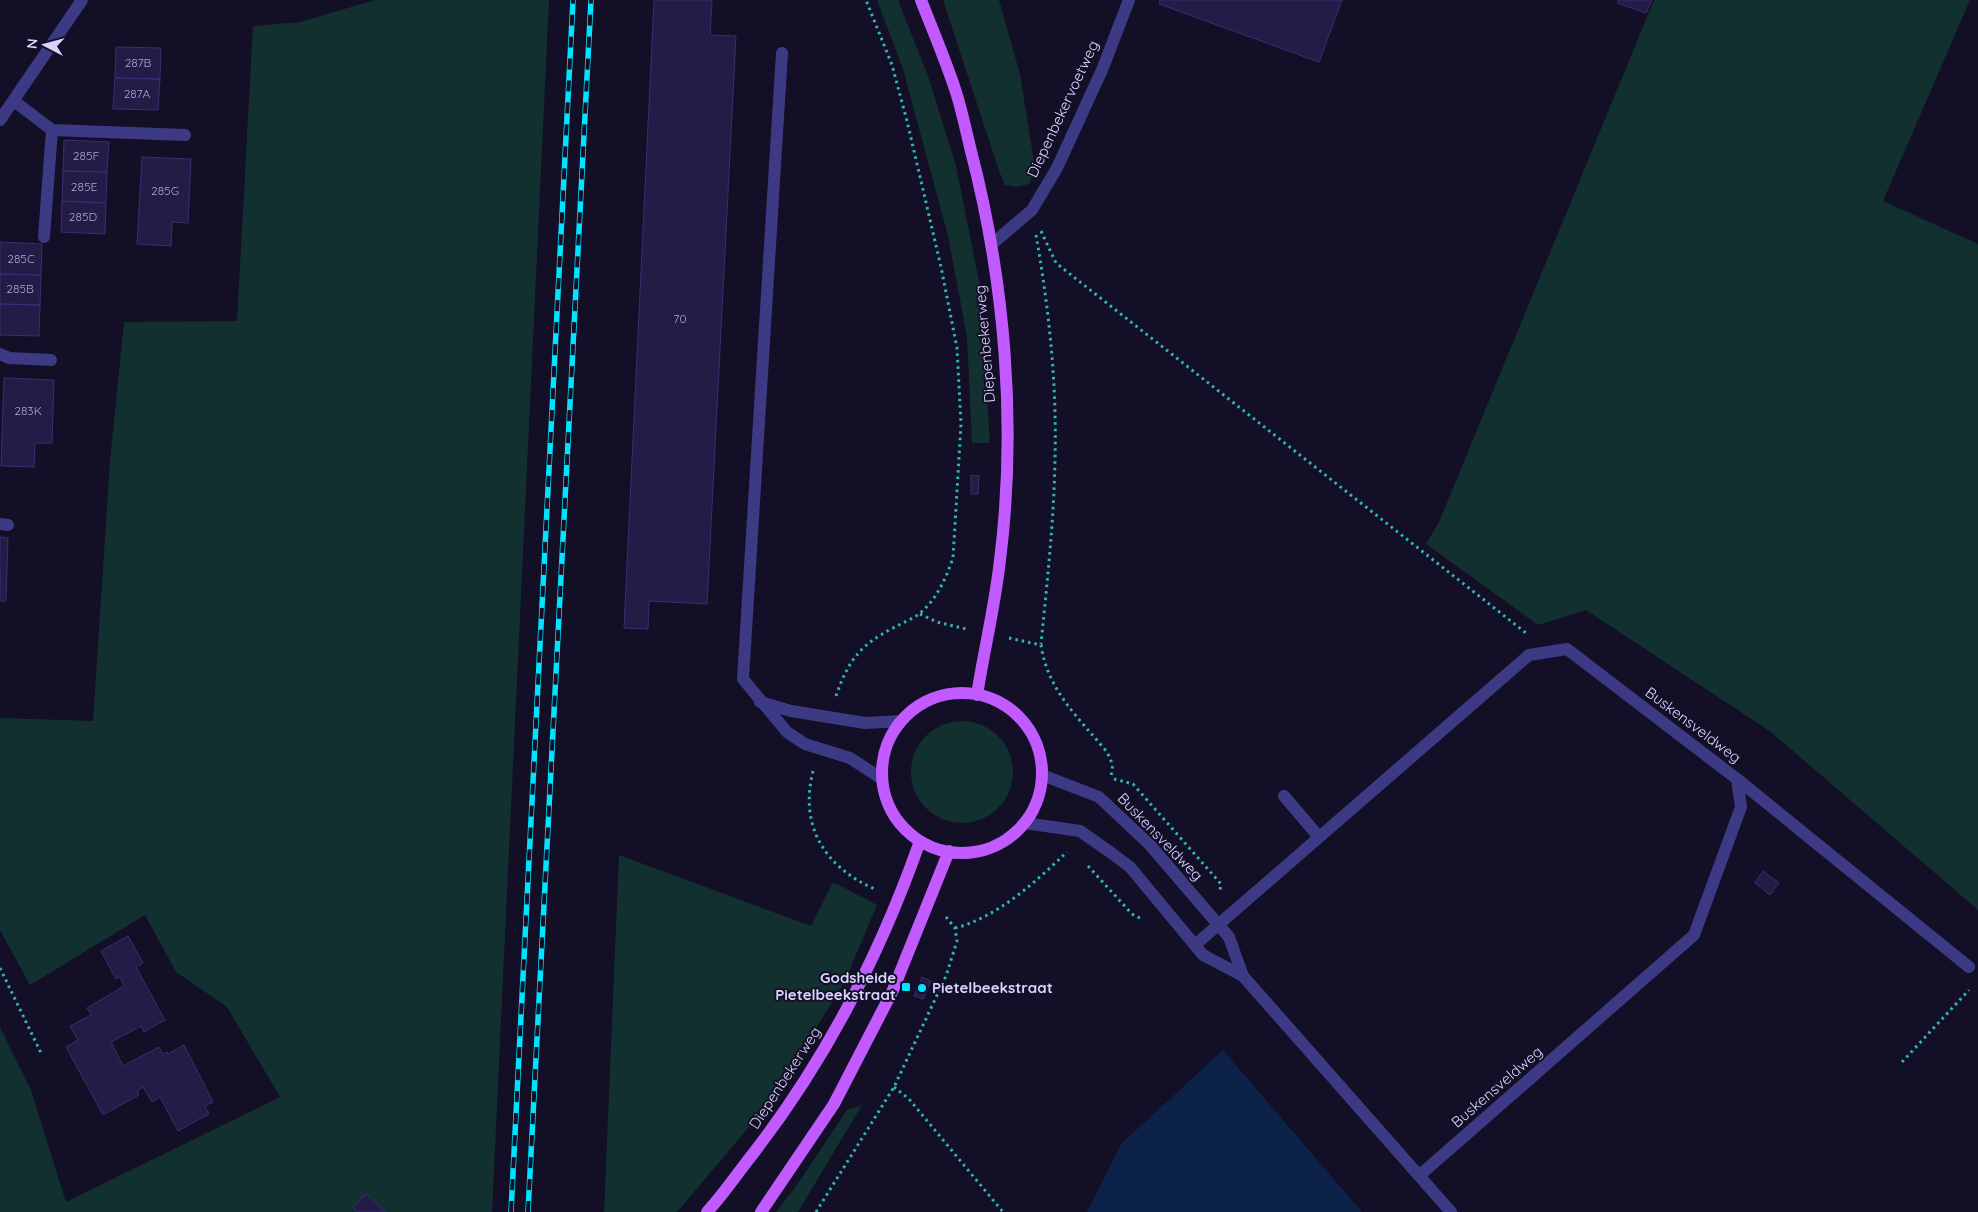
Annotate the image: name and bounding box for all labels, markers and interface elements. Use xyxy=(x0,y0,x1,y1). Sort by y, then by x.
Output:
north arrow xyxy=(20,20,70,70)
street label: Diepenbekervoetweg xyxy=(1022,37,1103,180)
text: N xyxy=(23,38,42,50)
house number: 287B xyxy=(125,55,152,70)
house number: 287A xyxy=(124,86,151,101)
house number: 285F xyxy=(73,148,99,163)
house number: 285E xyxy=(71,179,97,194)
house number: 285G xyxy=(151,183,179,198)
house number: 285D xyxy=(69,209,98,224)
house number: 285C xyxy=(7,251,35,266)
house number: 285B xyxy=(6,281,34,296)
street label: Diepenbekerweg xyxy=(970,284,999,404)
house number: 70 xyxy=(673,311,687,326)
house number: 283K xyxy=(14,403,42,418)
street label: Buskensveldweg xyxy=(1642,682,1745,767)
street label: Buskensveldweg xyxy=(1114,789,1207,885)
place label: Godsheide Pietelbeekstraat xyxy=(775,968,896,1004)
place label: Pietelbeekstraat xyxy=(932,978,1053,997)
marker: Godsheide Pietelbeekstraat xyxy=(900,981,912,993)
marker: Pietelbeekstraat xyxy=(916,982,928,994)
street label: Diepenbekerweg xyxy=(744,1023,825,1132)
street label: Buskensveldweg xyxy=(1447,1042,1546,1132)

